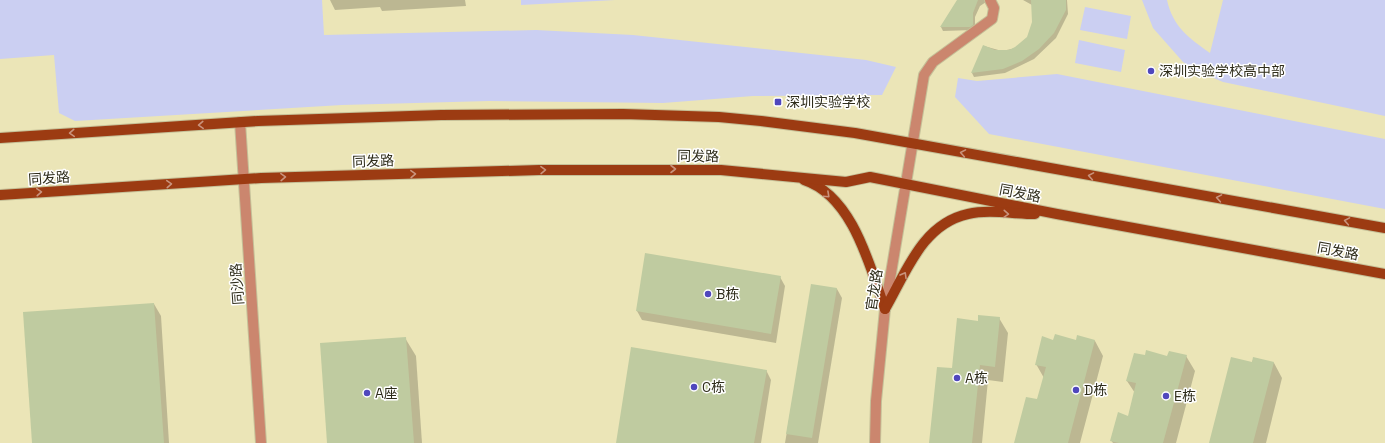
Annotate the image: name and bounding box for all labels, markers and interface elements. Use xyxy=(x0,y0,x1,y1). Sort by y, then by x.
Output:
place label: 深圳实验学校高中部 xyxy=(1159,62,1285,80)
marker: 深圳实验学校高中部 xyxy=(1146,66,1156,76)
place label: 深圳实验学校 xyxy=(786,93,870,111)
marker: 深圳实验学校 xyxy=(773,97,783,107)
one-way arrow xyxy=(198,120,204,129)
one-way arrow xyxy=(69,129,75,138)
street label: 同发路 xyxy=(677,147,719,165)
one-way arrow xyxy=(959,149,966,158)
street label: 同发路 xyxy=(352,151,394,171)
one-way arrow xyxy=(670,165,676,173)
one-way arrow xyxy=(540,166,546,175)
street label: 同发路 xyxy=(27,168,71,188)
one-way arrow xyxy=(410,170,416,178)
one-way arrow xyxy=(1087,172,1094,180)
one-way arrow xyxy=(280,173,286,182)
one-way arrow xyxy=(166,179,172,188)
street label: 同发路 xyxy=(998,180,1042,206)
one-way arrow xyxy=(36,188,42,197)
one-way arrow xyxy=(822,190,830,197)
one-way arrow xyxy=(1215,195,1222,203)
one-way arrow xyxy=(1003,209,1009,218)
one-way arrow xyxy=(1343,217,1350,226)
street label: 同发路 xyxy=(1316,238,1360,264)
street label: 同沙路 xyxy=(227,262,247,306)
street label: 官龙路 xyxy=(862,268,886,312)
one-way arrow xyxy=(900,272,907,279)
place label: B栋 xyxy=(716,285,739,303)
marker: B栋 xyxy=(703,289,713,299)
place label: A栋 xyxy=(965,369,988,387)
marker: A栋 xyxy=(952,373,962,383)
place label: C栋 xyxy=(702,378,725,396)
place label: D栋 xyxy=(1084,381,1107,399)
marker: C栋 xyxy=(689,382,699,392)
place label: A座 xyxy=(375,384,398,402)
marker: D栋 xyxy=(1071,385,1081,395)
place label: E栋 xyxy=(1174,387,1196,405)
marker: A座 xyxy=(362,388,372,398)
marker: E栋 xyxy=(1161,391,1171,401)

